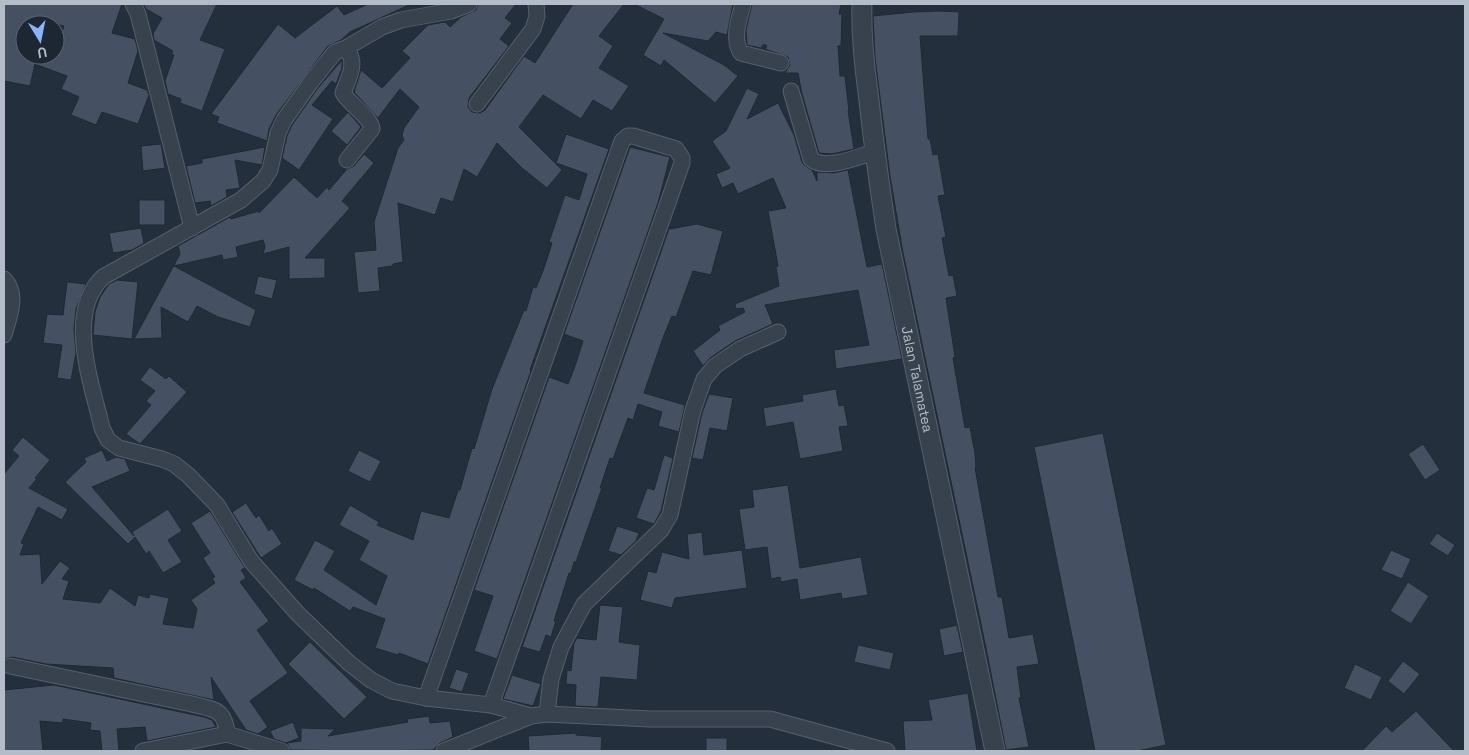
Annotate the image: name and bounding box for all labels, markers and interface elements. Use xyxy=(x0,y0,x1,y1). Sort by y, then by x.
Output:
north arrow xyxy=(15,15,65,65)
text: U xyxy=(36,43,48,62)
street label: Jalan Talamatea xyxy=(898,324,937,434)

